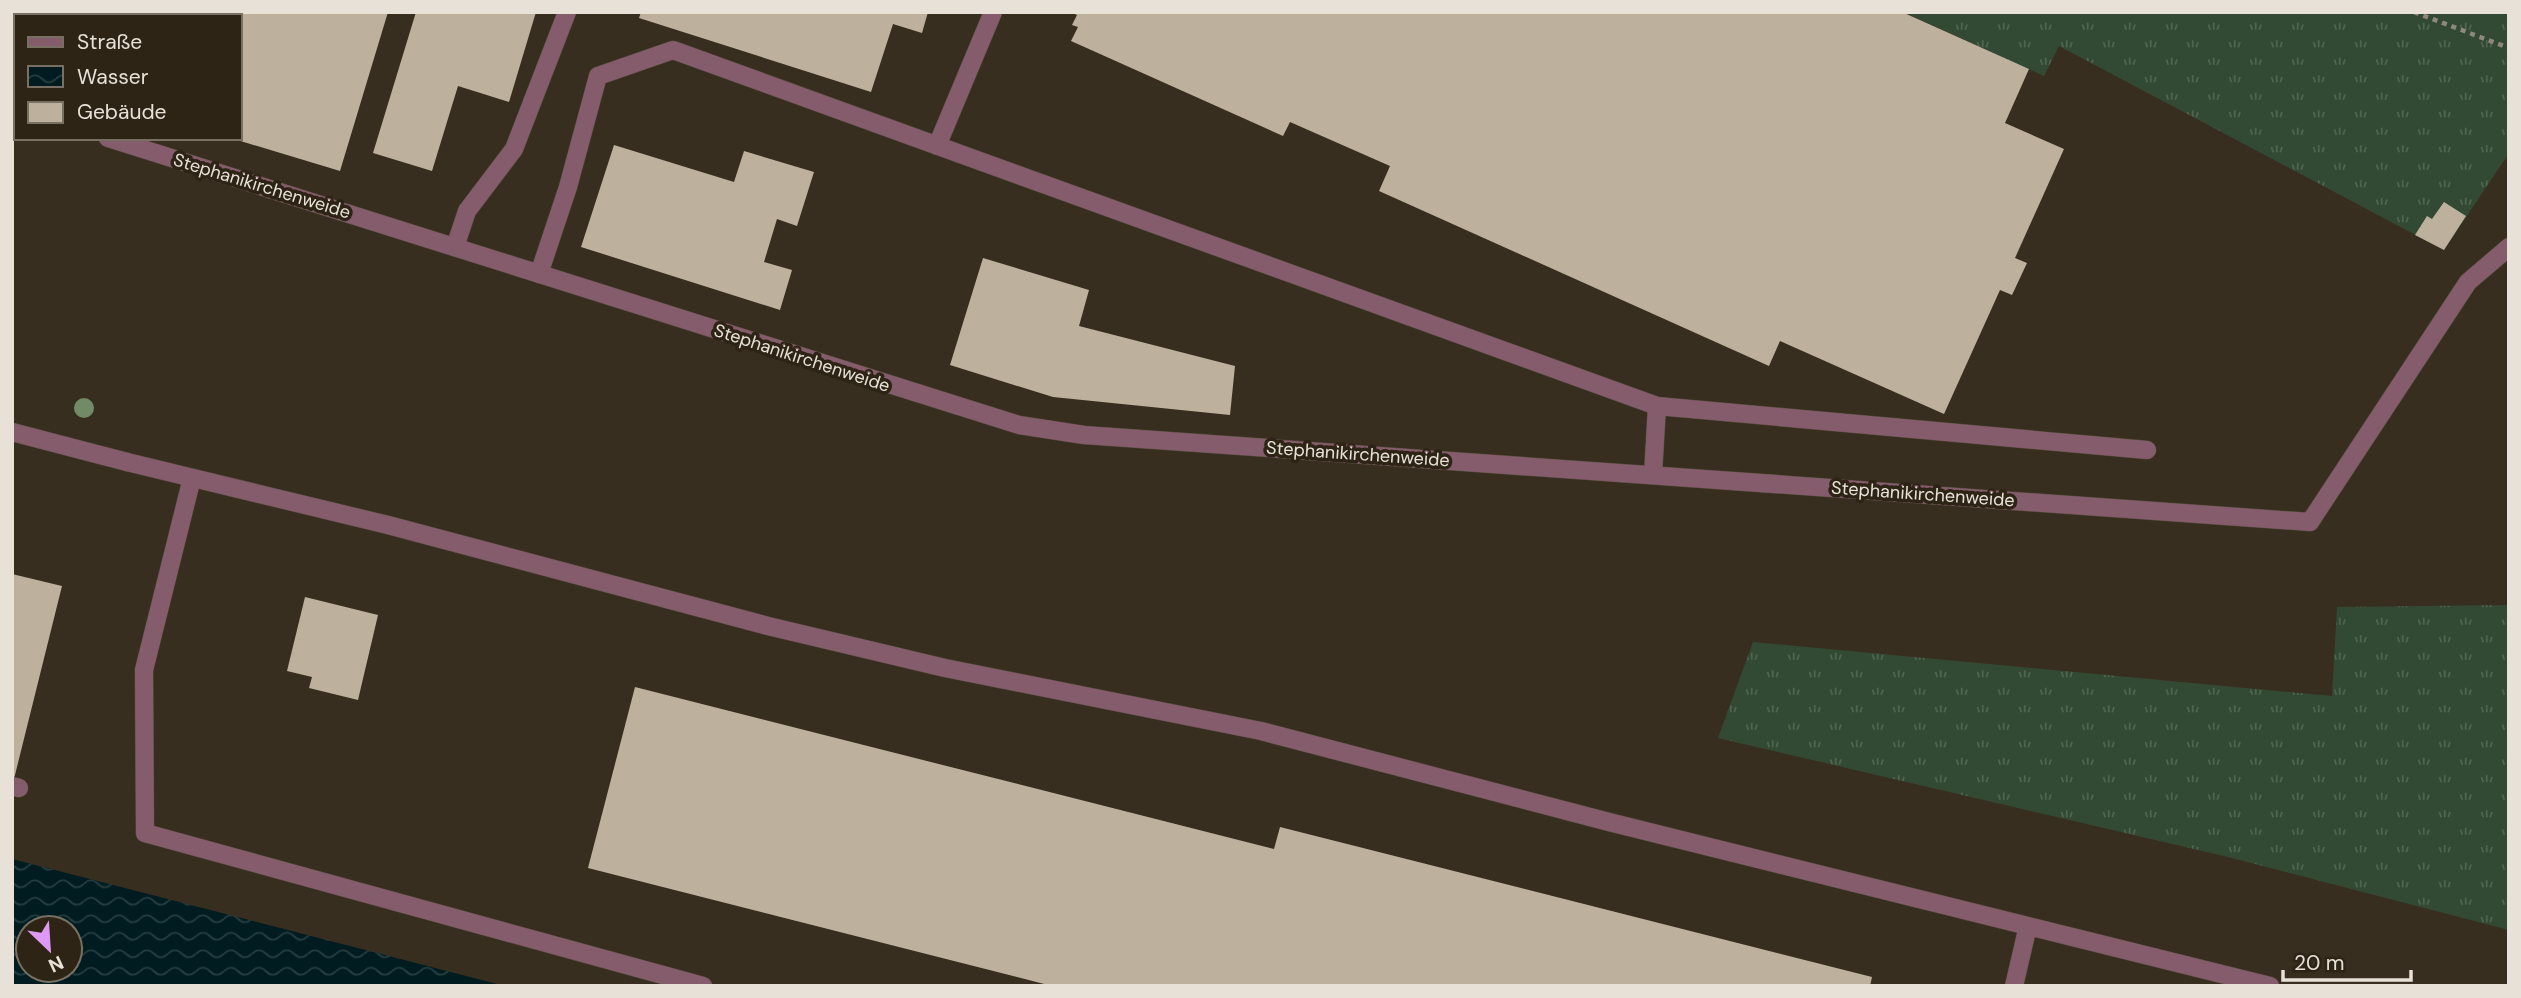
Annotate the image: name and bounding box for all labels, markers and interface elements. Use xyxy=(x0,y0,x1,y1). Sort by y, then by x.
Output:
legend xyxy=(14,14,242,140)
text: Straße xyxy=(77,28,142,56)
text: Wasser xyxy=(77,63,149,91)
text: Gebäude xyxy=(77,98,167,126)
street label: Stephanikirchenweide xyxy=(171,148,353,224)
street label: Stephanikirchenweide xyxy=(711,318,893,398)
street label: Stephanikirchenweide xyxy=(1265,436,1451,472)
street label: Stephanikirchenweide xyxy=(1830,476,2016,512)
north arrow xyxy=(14,914,84,984)
scale bar xyxy=(2283,939,2411,983)
text: 20 m xyxy=(2294,949,2345,977)
text: N xyxy=(44,950,68,978)

